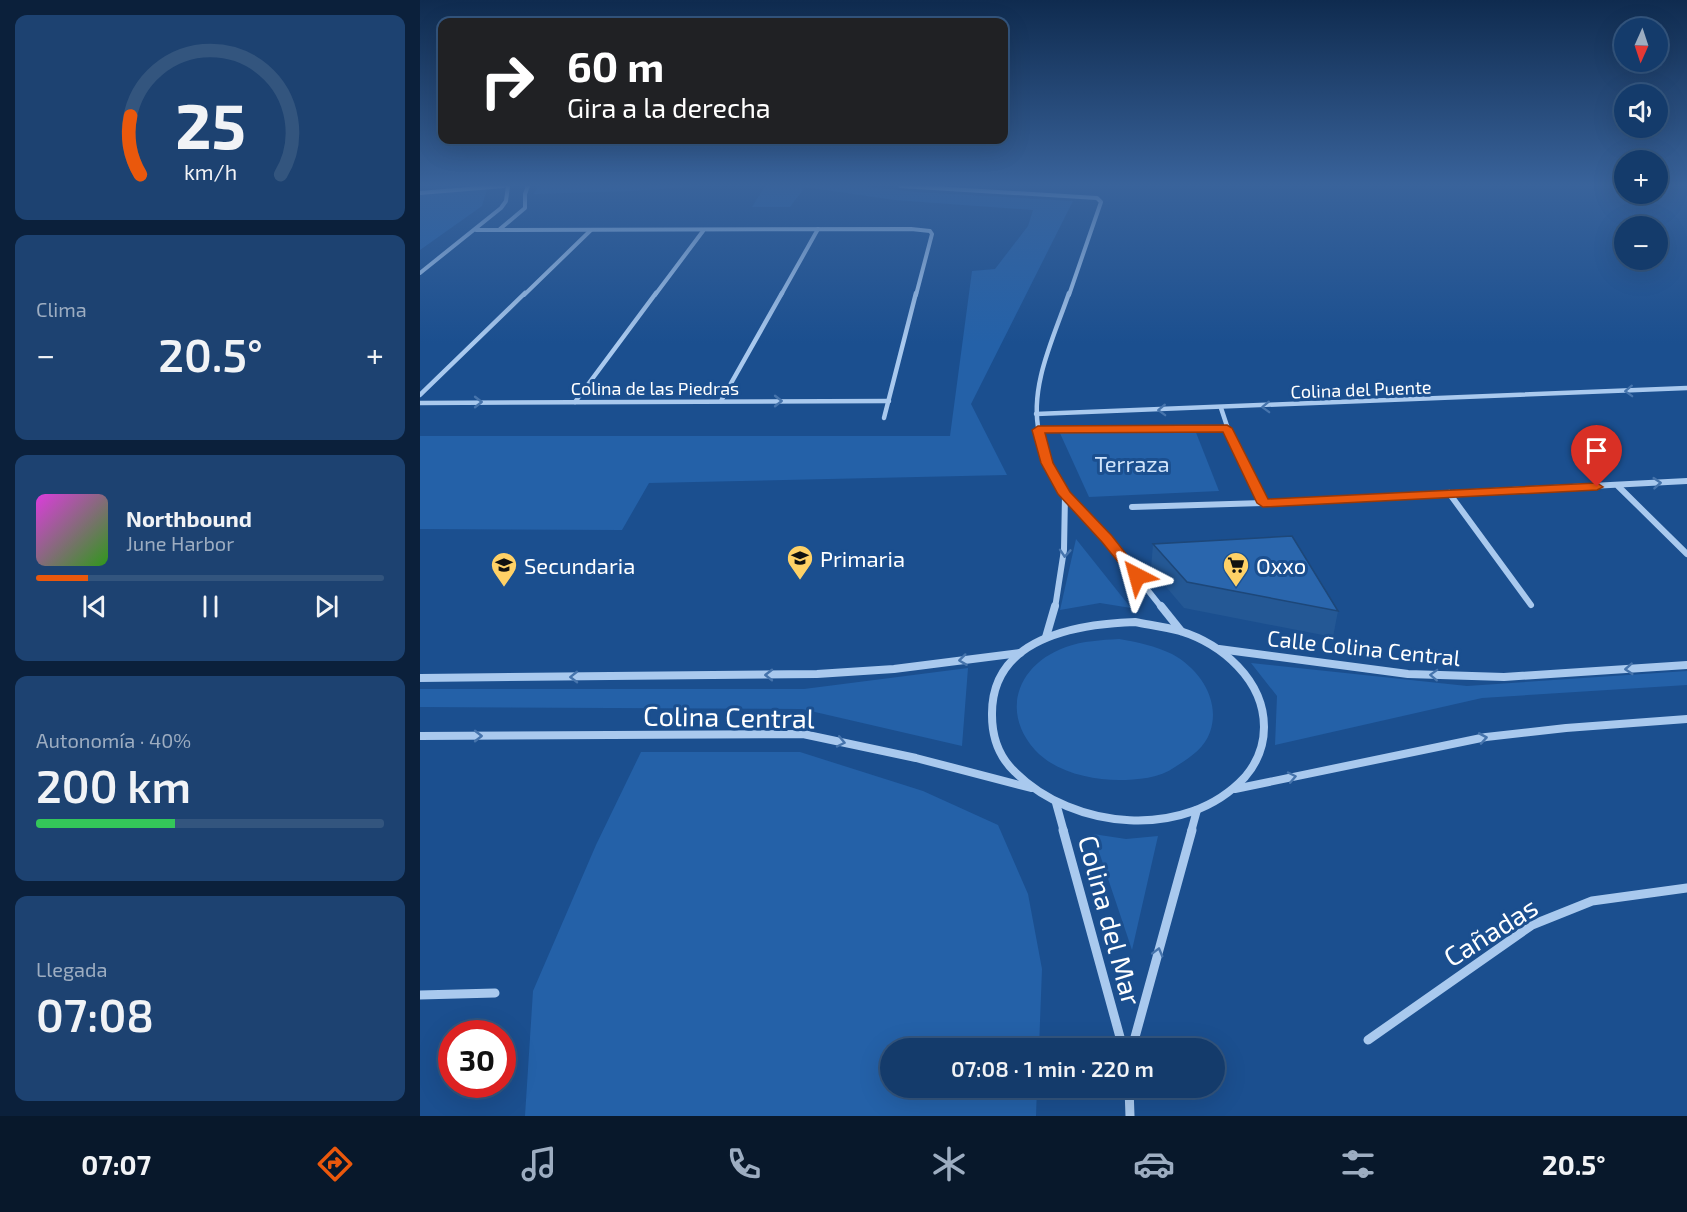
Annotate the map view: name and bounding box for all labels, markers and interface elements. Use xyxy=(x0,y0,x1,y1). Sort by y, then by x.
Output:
north arrow xyxy=(1614,18,1668,72)
map controls xyxy=(1614,18,1668,270)
text: 60 m xyxy=(567,40,664,90)
icon: right xyxy=(468,42,546,120)
button: sound xyxy=(1614,84,1668,138)
text: 25 xyxy=(175,87,245,162)
text: Gira a la derecha xyxy=(567,91,771,123)
button: + xyxy=(1614,150,1668,204)
text: km/h xyxy=(183,159,237,184)
button: − xyxy=(1614,216,1668,270)
text: Clima xyxy=(36,297,87,321)
text: 20.5° xyxy=(158,327,263,381)
text: − xyxy=(36,334,55,374)
text: + xyxy=(366,334,384,374)
street label: Colina del Puente xyxy=(1290,376,1432,402)
street label: Colina de las Piedras xyxy=(571,377,739,399)
one-way arrow xyxy=(1624,385,1633,397)
one-way arrow xyxy=(774,395,783,407)
one-way arrow xyxy=(474,396,483,408)
one-way arrow xyxy=(1261,400,1270,413)
one-way arrow xyxy=(1158,404,1167,416)
pin xyxy=(1571,425,1622,487)
icon: arrive xyxy=(1580,434,1613,467)
park label: Terraza xyxy=(1094,450,1170,476)
one-way arrow xyxy=(1653,477,1662,490)
text: Northbound xyxy=(126,505,252,531)
text: June Harbor xyxy=(126,531,234,555)
school or university icon: Primaria xyxy=(785,543,815,581)
position arrow xyxy=(1105,544,1169,608)
place label: Primaria xyxy=(820,545,905,571)
one-way arrow xyxy=(1058,548,1071,557)
school or university icon: Secundaria xyxy=(489,550,519,588)
supermarket icon: Oxxo xyxy=(1221,550,1251,588)
place label: Secundaria xyxy=(524,552,635,578)
place label: Oxxo xyxy=(1256,552,1306,578)
icon: previous xyxy=(78,590,111,623)
icon: pause xyxy=(194,590,227,623)
icon: next xyxy=(310,590,343,623)
street label: Calle Colina Central xyxy=(1266,624,1462,670)
one-way arrow xyxy=(958,654,967,666)
one-way arrow xyxy=(1624,662,1633,675)
one-way arrow xyxy=(764,669,773,681)
one-way arrow xyxy=(1429,669,1438,681)
one-way arrow xyxy=(569,670,578,683)
street label: Colina Central xyxy=(643,699,815,733)
text: Autonomía · 40% xyxy=(36,728,191,752)
one-way arrow xyxy=(474,730,483,742)
one-way arrow xyxy=(1478,732,1488,745)
one-way arrow xyxy=(835,735,845,748)
text: 200 km xyxy=(36,758,191,812)
one-way arrow xyxy=(1287,771,1297,784)
street label: Colina del Mar xyxy=(1073,832,1149,1009)
street label: Cañadas xyxy=(1437,890,1543,972)
one-way arrow xyxy=(1151,947,1164,957)
text: Llegada xyxy=(36,957,107,981)
text: 07:08 xyxy=(36,987,154,1041)
speed limit sign: 30 xyxy=(438,1020,516,1098)
text: 07:08 · 1 min · 220 m xyxy=(951,1055,1154,1081)
icon: directions xyxy=(314,1143,356,1185)
icon: music xyxy=(518,1143,560,1185)
icon: phone xyxy=(723,1143,765,1185)
icon: climate xyxy=(928,1143,970,1185)
icon: car xyxy=(1133,1143,1175,1185)
icon: filters xyxy=(1337,1143,1379,1185)
text: 07:07 xyxy=(81,1148,151,1180)
text: 20.5° xyxy=(1542,1148,1606,1180)

